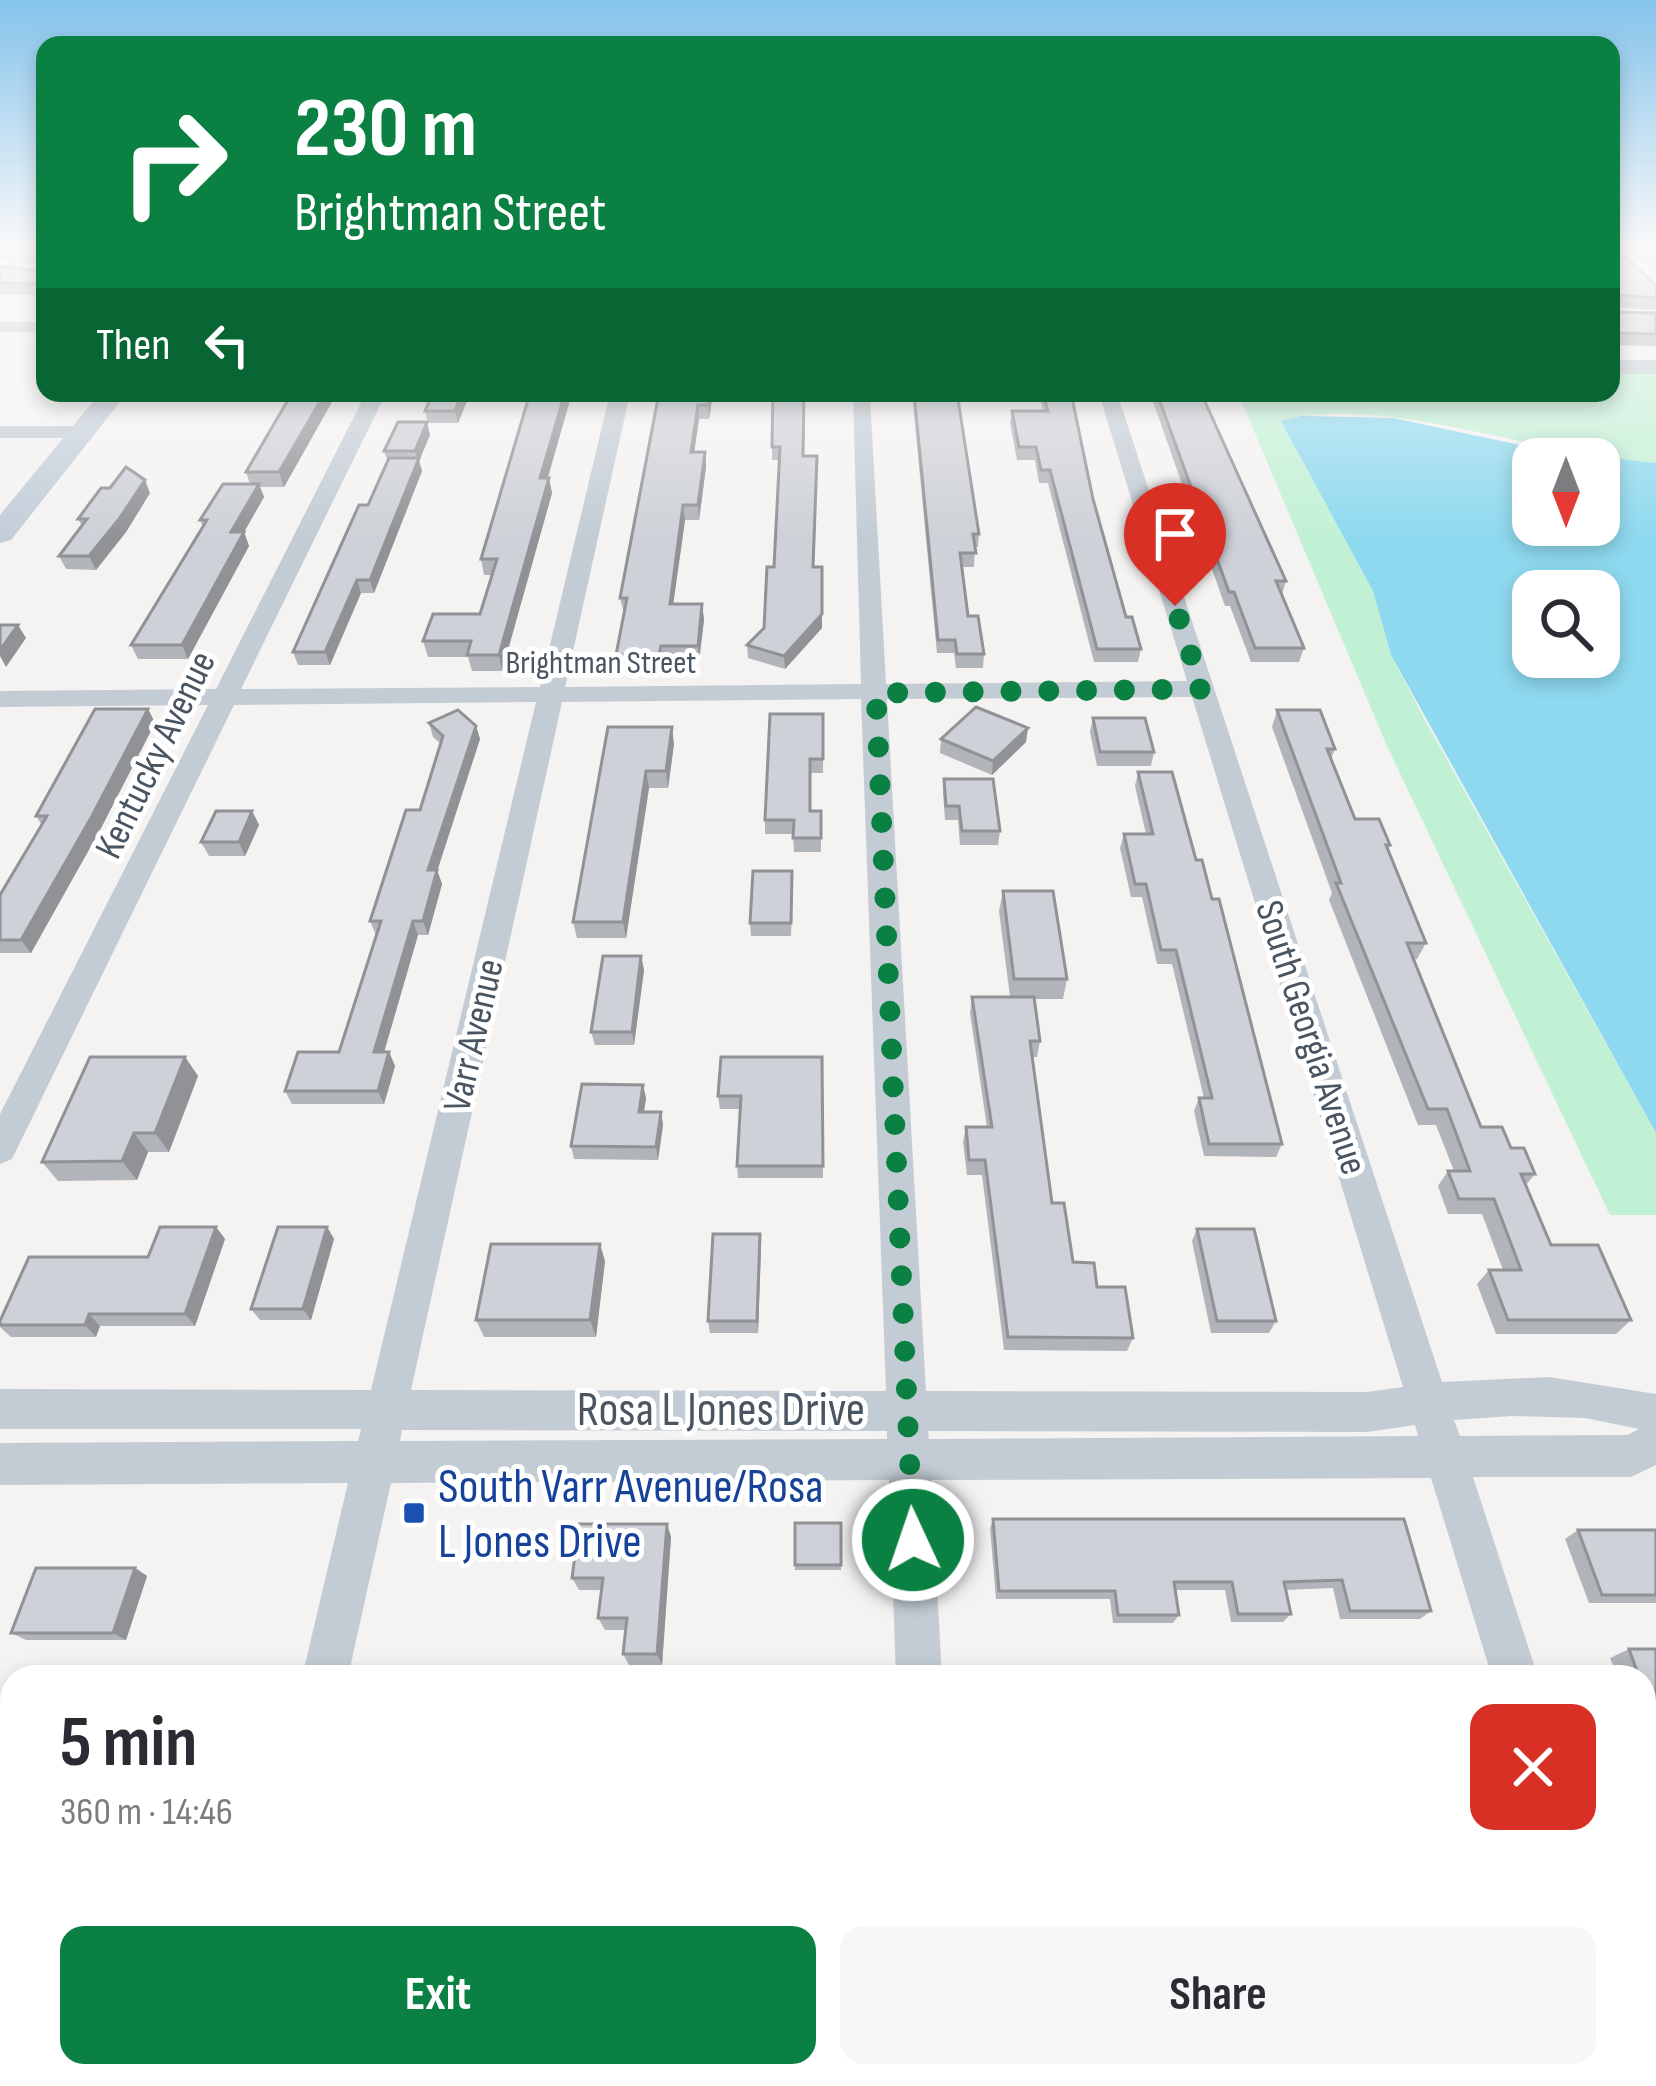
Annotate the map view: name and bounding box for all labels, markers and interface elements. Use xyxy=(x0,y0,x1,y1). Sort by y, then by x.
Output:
text: 230 m xyxy=(294,79,477,180)
icon: right xyxy=(96,84,252,240)
text: Brightman Street xyxy=(294,181,606,246)
icon: left xyxy=(194,312,260,378)
text: Then xyxy=(96,318,170,373)
north arrow xyxy=(1512,438,1620,546)
map controls xyxy=(1512,438,1620,678)
pin xyxy=(1124,483,1226,606)
icon: arrive xyxy=(1142,501,1208,567)
button: search xyxy=(1512,570,1620,678)
street label: Brightman Street xyxy=(506,643,696,683)
street label: Kentucky Avenue xyxy=(86,644,227,866)
street label: South Georgia Avenue xyxy=(1244,895,1377,1181)
street label: Varr Avenue xyxy=(434,955,515,1117)
street label: Rosa L Jones Drive xyxy=(577,1382,865,1439)
place label: South Varr Avenue/Rosa L Jones Drive xyxy=(438,1459,824,1571)
position arrow xyxy=(850,1477,976,1603)
marker: South Varr Avenue/Rosa L Jones Drive xyxy=(401,1500,427,1526)
text: 5 min xyxy=(60,1700,197,1787)
button: close xyxy=(1470,1704,1596,1830)
text: 360 m · 14:46 xyxy=(60,1789,233,1836)
button: Exit xyxy=(60,1926,816,2064)
button: Share xyxy=(840,1926,1596,2064)

